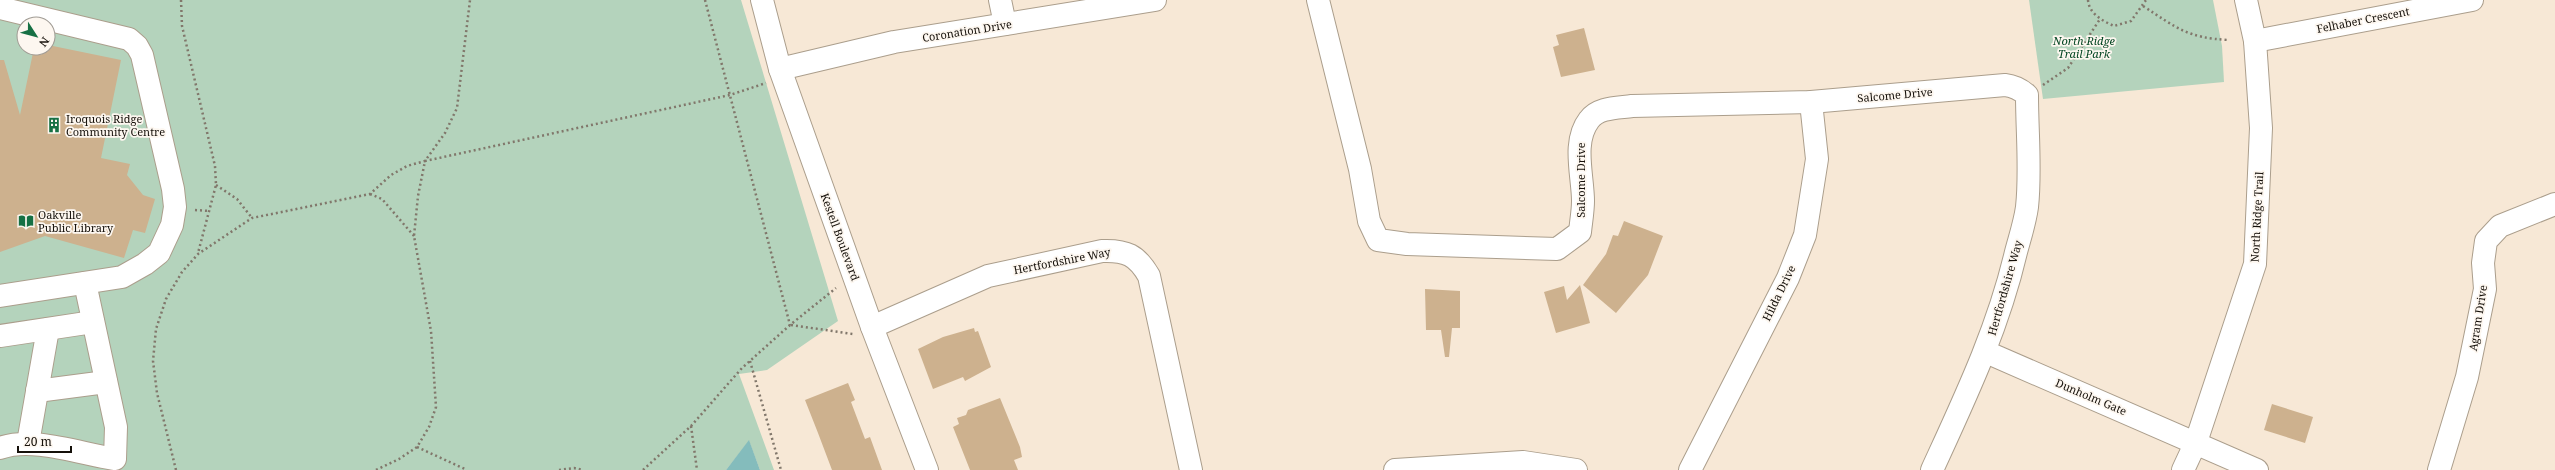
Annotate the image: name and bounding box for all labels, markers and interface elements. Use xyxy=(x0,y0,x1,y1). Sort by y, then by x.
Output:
street label: Felhaber Crescent xyxy=(2315,3,2411,36)
north arrow xyxy=(16,16,56,56)
street label: Coronation Drive xyxy=(921,16,1013,45)
park label: North Ridge Trail Park xyxy=(2052,33,2116,61)
text: N xyxy=(36,34,53,50)
street label: Salcome Drive xyxy=(1857,84,1933,105)
place label: Iroquois Ridge Community Centre xyxy=(66,111,165,139)
building icon: Iroquois Ridge Community Centre xyxy=(45,116,63,134)
street label: Salcome Drive xyxy=(1573,142,1588,218)
street label: North Ridge Trail xyxy=(2247,171,2266,263)
street label: Kestell Boulevard xyxy=(818,191,863,283)
place label: Oakville Public Library xyxy=(38,207,114,235)
library icon: Oakville Public Library xyxy=(17,212,35,230)
street label: Hertfordshire Way xyxy=(1984,238,2025,337)
street label: Hertfordshire Way xyxy=(1012,244,1112,277)
street label: Hilda Drive xyxy=(1759,262,1799,323)
street label: Agram Drive xyxy=(2465,284,2490,352)
street label: Dunholm Gate xyxy=(2053,375,2129,418)
scale bar xyxy=(18,428,71,454)
text: 20 m xyxy=(24,433,52,450)

